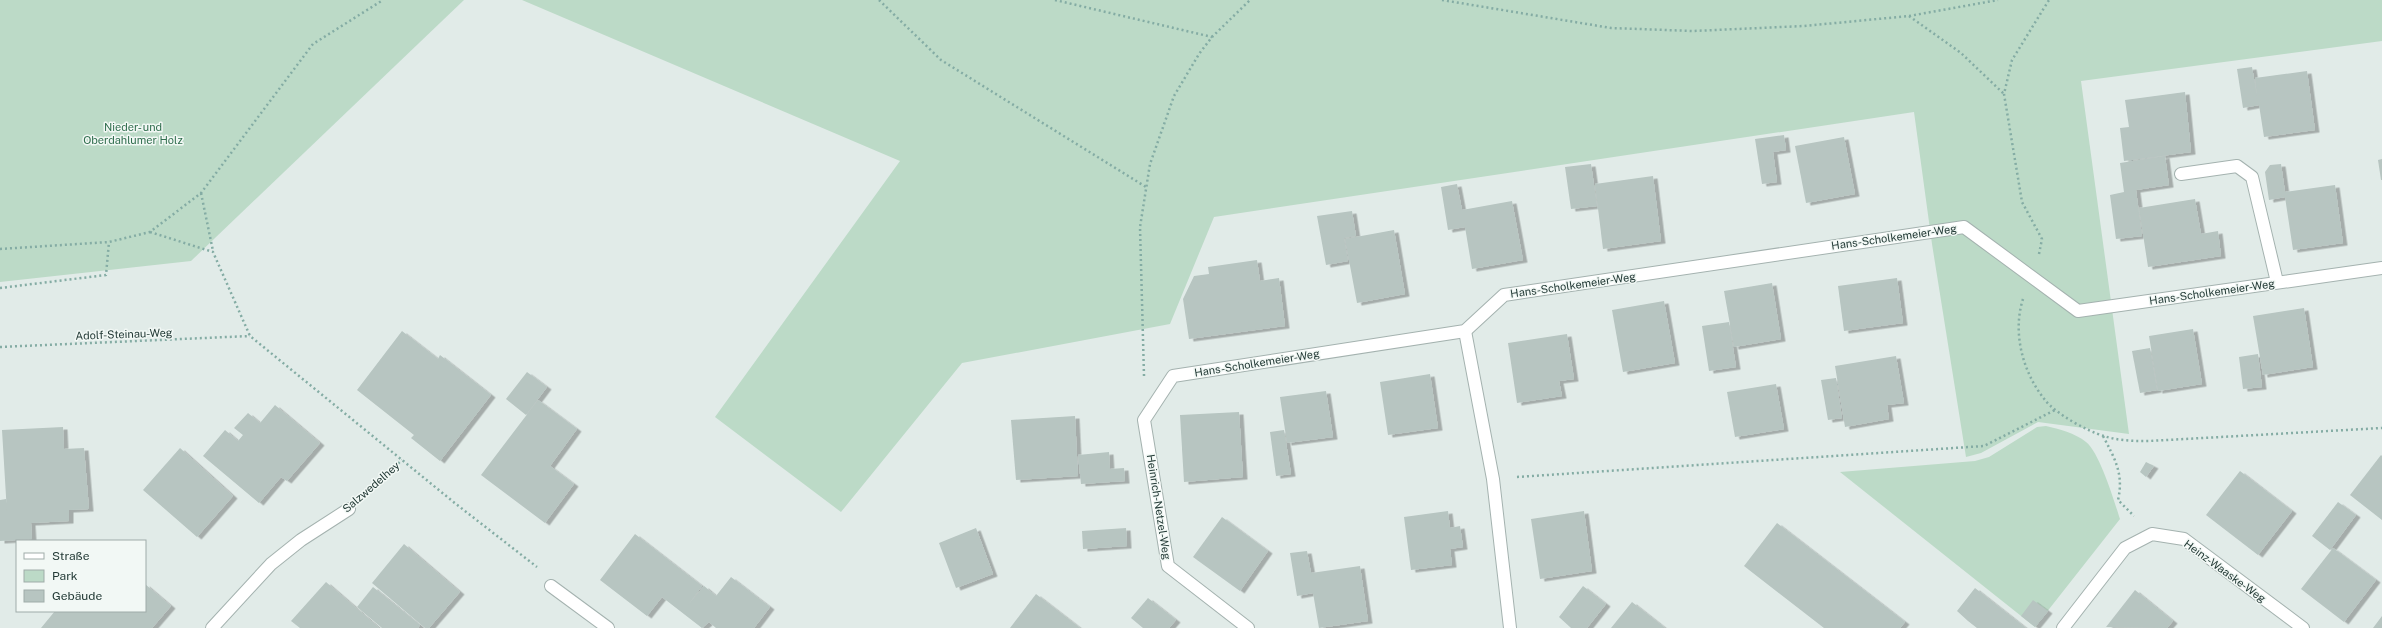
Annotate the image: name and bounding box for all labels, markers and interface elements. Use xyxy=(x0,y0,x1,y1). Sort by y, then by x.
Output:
park label: Nieder- und Oberdahlumer Holz xyxy=(83,121,183,146)
street label: Hans-Scholkemeier-Weg xyxy=(1830,222,1958,252)
street label: Hans-Scholkemeier-Weg xyxy=(1509,270,1637,300)
street label: Hans-Scholkemeier-Weg xyxy=(2148,277,2276,307)
street label: Adolf-Steinau-Weg xyxy=(75,326,173,342)
street label: Hans-Scholkemeier-Weg xyxy=(1193,347,1321,379)
street label: Heinrich-Netzel-Weg xyxy=(1145,453,1173,561)
street label: Salzwedelhey xyxy=(340,459,402,515)
street label: Heinz-Waaske-Weg xyxy=(2182,537,2268,605)
legend xyxy=(16,540,146,612)
text: Straße xyxy=(52,549,90,563)
text: Park xyxy=(52,569,78,583)
text: Gebäude xyxy=(52,589,102,603)

